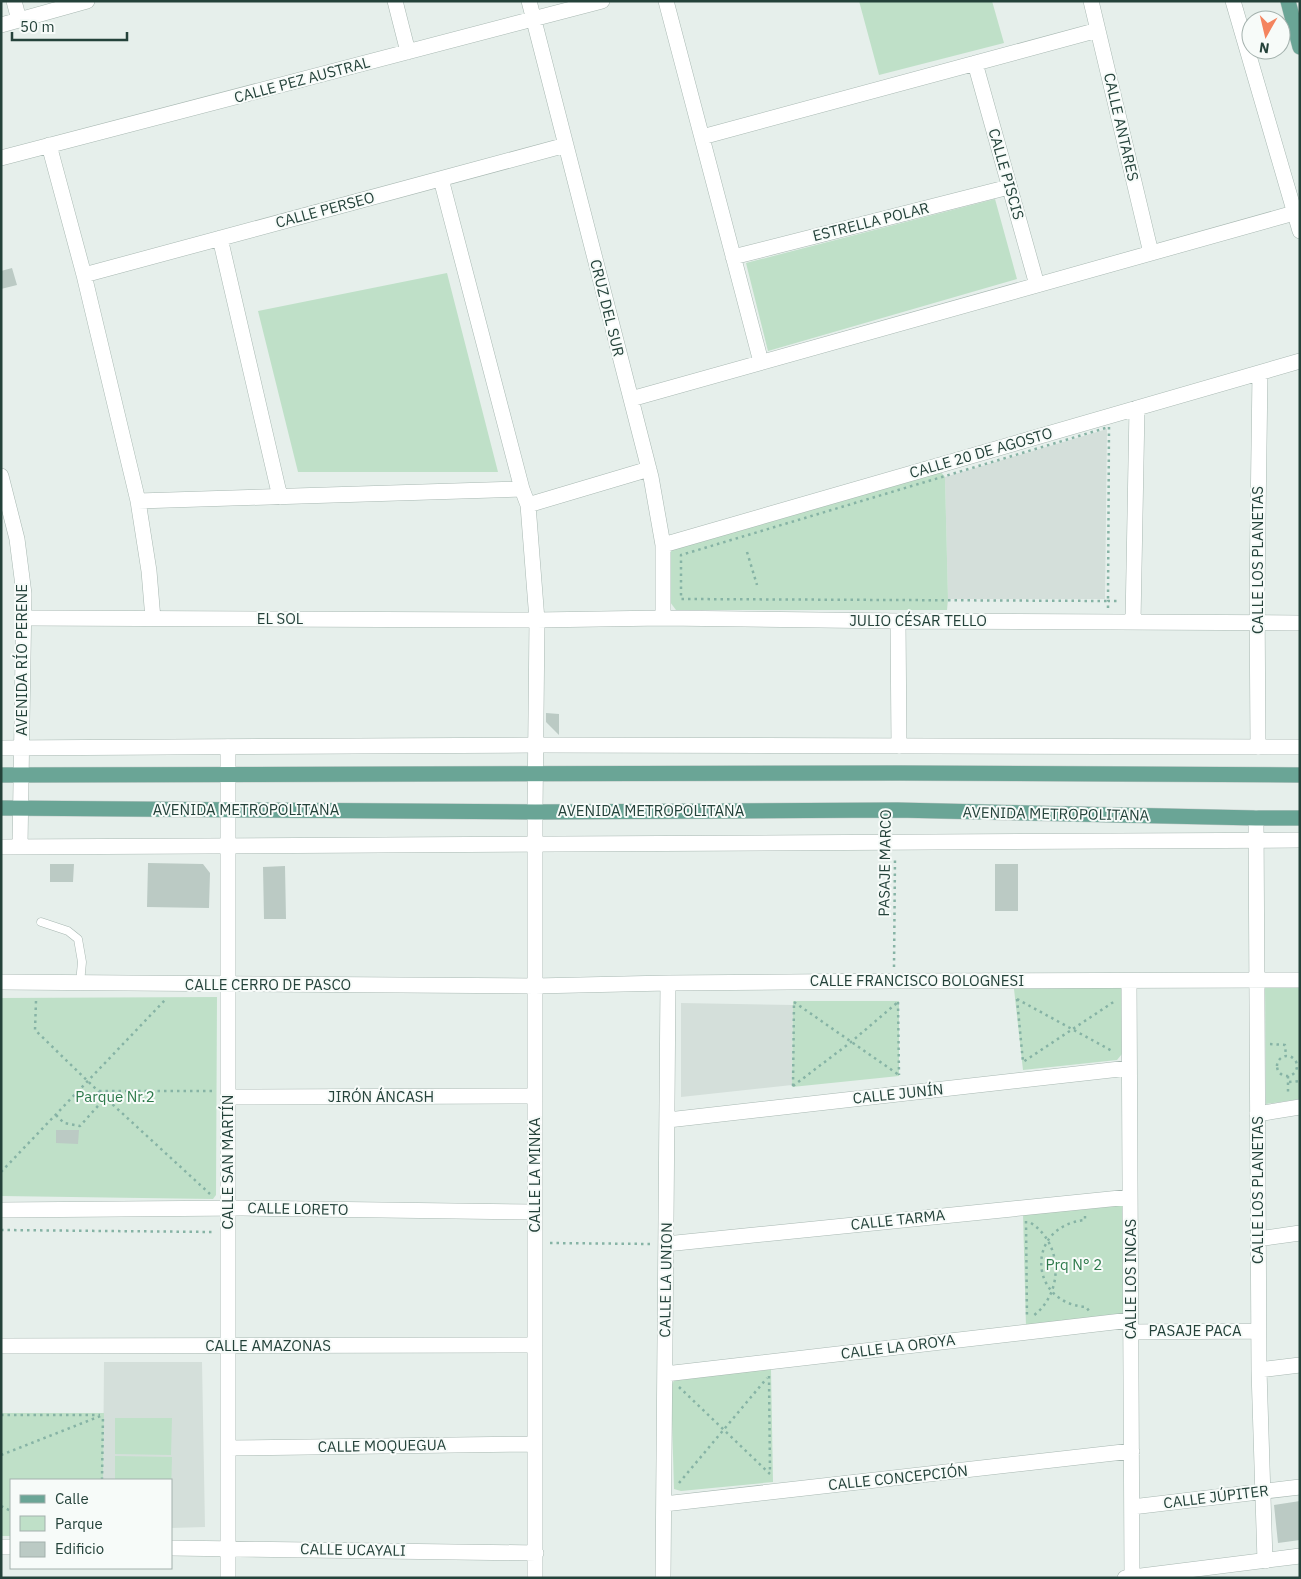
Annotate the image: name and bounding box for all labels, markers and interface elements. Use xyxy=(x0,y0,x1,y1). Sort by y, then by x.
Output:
scale bar xyxy=(12,10,128,42)
north arrow xyxy=(1241,10,1291,60)
text: 50 m xyxy=(20,17,55,36)
text: N xyxy=(1258,38,1270,57)
street label: CALLE PEZ AUSTRAL xyxy=(232,52,372,107)
street label: CALLE ANTARES xyxy=(1100,71,1143,183)
street label: CALLE PISCIS xyxy=(984,126,1029,222)
street label: CALLE PERSEO xyxy=(273,187,376,232)
street label: ESTRELLA POLAR xyxy=(811,198,931,245)
street label: CRUZ DEL SUR xyxy=(586,257,629,358)
street label: CALLE 20 DE AGOSTO xyxy=(907,423,1055,482)
street label: CALLE LOS PLANETAS xyxy=(1248,486,1267,634)
street label: AVENIDA RÍO PERENE xyxy=(12,584,31,736)
street label: EL SOL xyxy=(257,609,304,628)
street label: JULIO CÉSAR TELLO xyxy=(849,611,987,630)
street label: AVENIDA METROPOLITANA xyxy=(153,800,340,819)
street label: AVENIDA METROPOLITANA xyxy=(558,801,745,820)
street label: AVENIDA METROPOLITANA xyxy=(963,802,1150,825)
street label: PASAJE MARCO xyxy=(874,809,895,917)
street label: CALLE FRANCISCO BOLOGNESI xyxy=(810,971,1024,990)
street label: CALLE CERRO DE PASCO xyxy=(185,975,351,994)
street label: CALLE JUNÍN xyxy=(852,1079,944,1108)
park label: Parque Nr.2 xyxy=(75,1087,155,1106)
street label: JIRÓN ÁNCASH xyxy=(328,1087,434,1106)
street label: CALLE SAN MARTÍN xyxy=(218,1095,237,1229)
street label: CALLE LOS PLANETAS xyxy=(1248,1116,1267,1264)
street label: CALLE LA MINKA xyxy=(525,1117,544,1233)
street label: CALLE LORETO xyxy=(247,1198,349,1219)
street label: CALLE TARMA xyxy=(850,1205,946,1234)
street label: CALLE LOS INCAS xyxy=(1121,1219,1140,1339)
street label: CALLE LA UNION xyxy=(655,1222,676,1338)
park label: Prq N° 2 xyxy=(1046,1255,1102,1274)
street label: PASAJE PACA xyxy=(1148,1321,1242,1340)
street label: CALLE LA OROYA xyxy=(840,1330,957,1363)
street label: CALLE AMAZONAS xyxy=(205,1336,331,1355)
street label: CALLE MOQUEGUA xyxy=(318,1435,447,1456)
street label: CALLE CONCEPCIÓN xyxy=(827,1461,969,1494)
legend xyxy=(10,1479,172,1569)
street label: CALLE JÚPITER xyxy=(1162,1481,1270,1512)
text: Calle xyxy=(55,1489,89,1508)
text: Parque xyxy=(55,1514,103,1533)
text: Edificio xyxy=(55,1539,104,1558)
street label: CALLE UCAYALI xyxy=(300,1539,406,1560)

